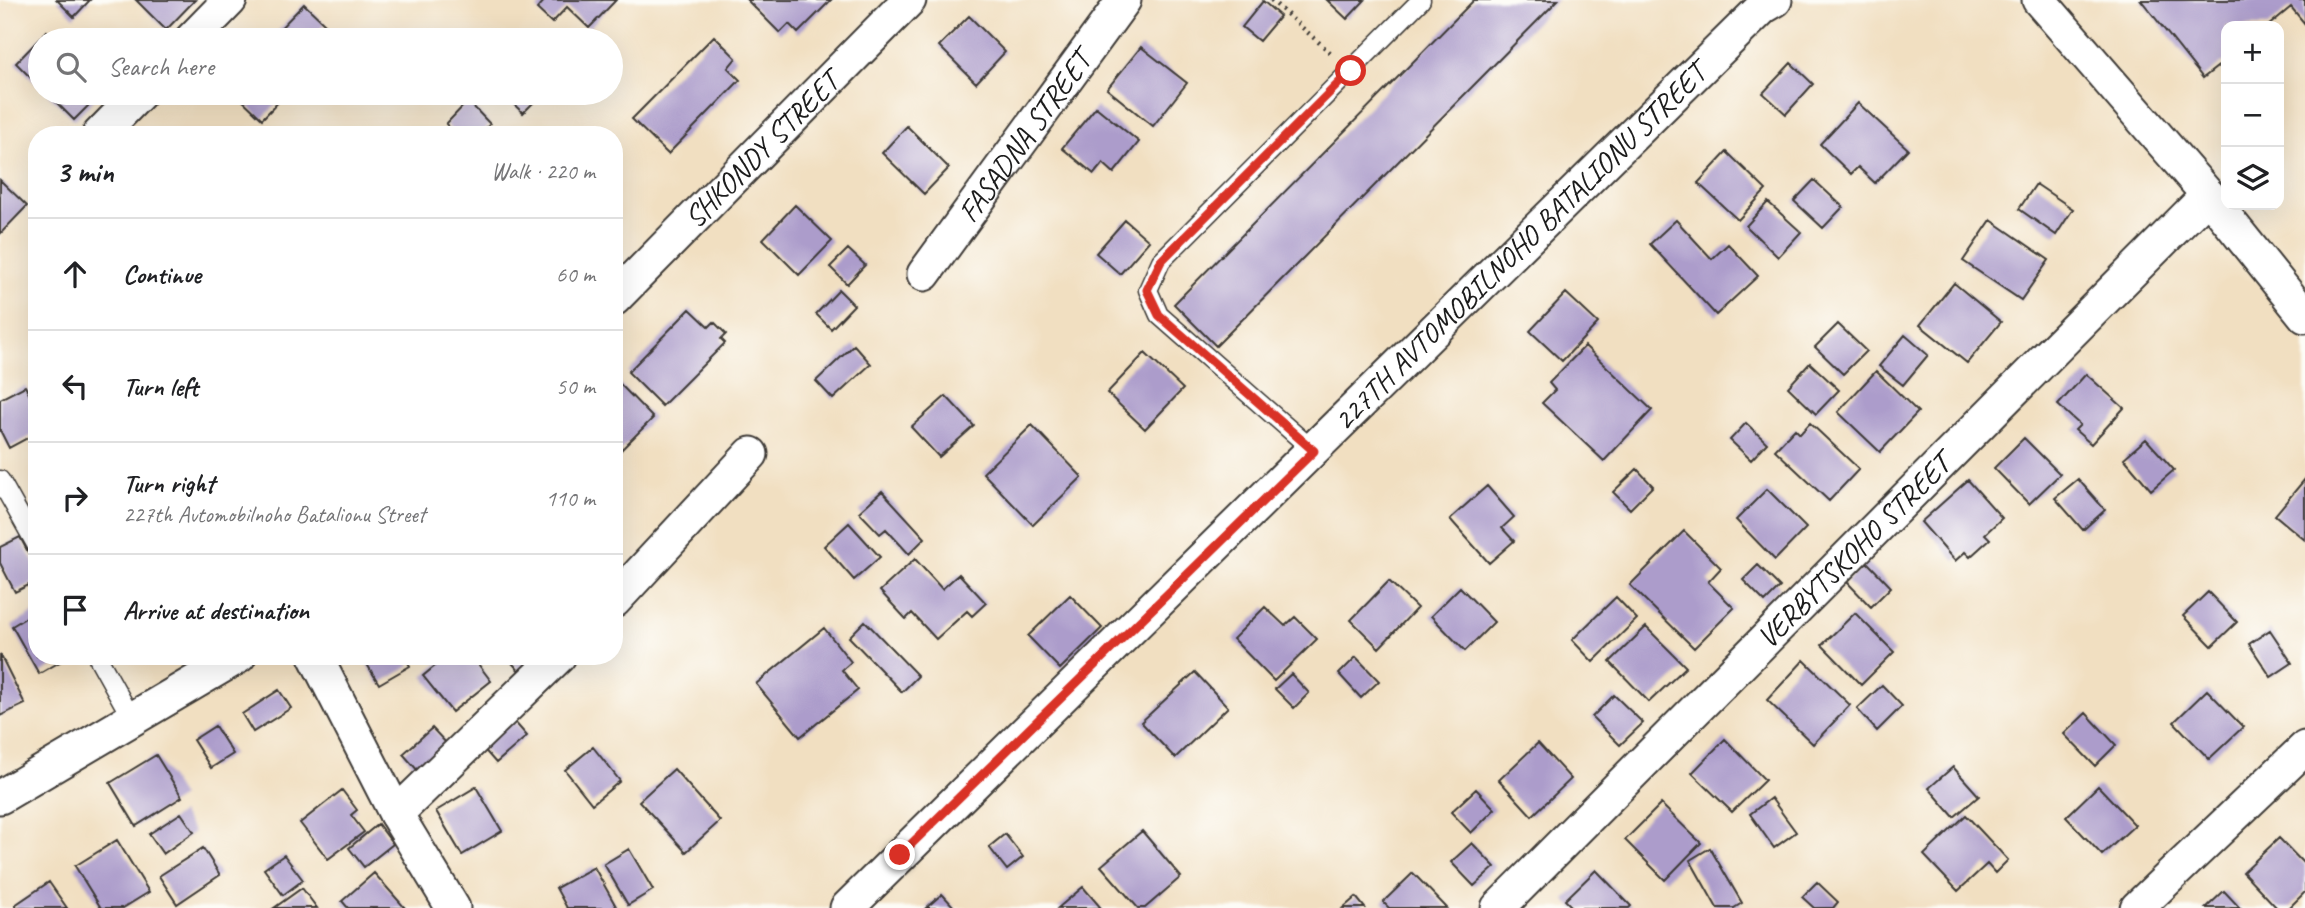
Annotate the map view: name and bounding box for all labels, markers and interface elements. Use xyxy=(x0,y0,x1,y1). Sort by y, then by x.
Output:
map controls xyxy=(2221,21,2284,210)
button: + xyxy=(2221,21,2284,84)
search box xyxy=(28,28,623,105)
street label: FASADNA STREET xyxy=(949,38,1103,230)
icon: search xyxy=(52,48,90,86)
text: Search here xyxy=(108,50,214,83)
street label: 227TH AVTOMOBILNOHO BATALIONU STREET xyxy=(1325,50,1719,438)
route start xyxy=(1335,55,1366,86)
street label: SHKONDY STREET xyxy=(676,59,852,236)
button: − xyxy=(2221,84,2284,147)
button: layers xyxy=(2221,147,2284,210)
text: 3 min xyxy=(56,153,113,191)
text: Walk · 220 m xyxy=(491,157,595,186)
icon: ahead xyxy=(56,255,94,293)
text: Continue xyxy=(123,258,201,291)
text: 60 m xyxy=(556,260,595,289)
icon: left xyxy=(56,367,94,405)
text: Turn left xyxy=(123,370,198,403)
text: 50 m xyxy=(556,372,595,401)
street label: VERBYTSKOHO STREET xyxy=(1749,441,1964,656)
text: Turn right xyxy=(123,467,214,500)
icon: right xyxy=(56,479,94,517)
text: 110 m xyxy=(546,484,595,513)
text: 227th Avtomobilnoho Batalionu Street xyxy=(123,500,425,529)
icon: arrive xyxy=(56,591,94,629)
text: Arrive at destination xyxy=(123,594,309,627)
route end xyxy=(884,839,915,870)

